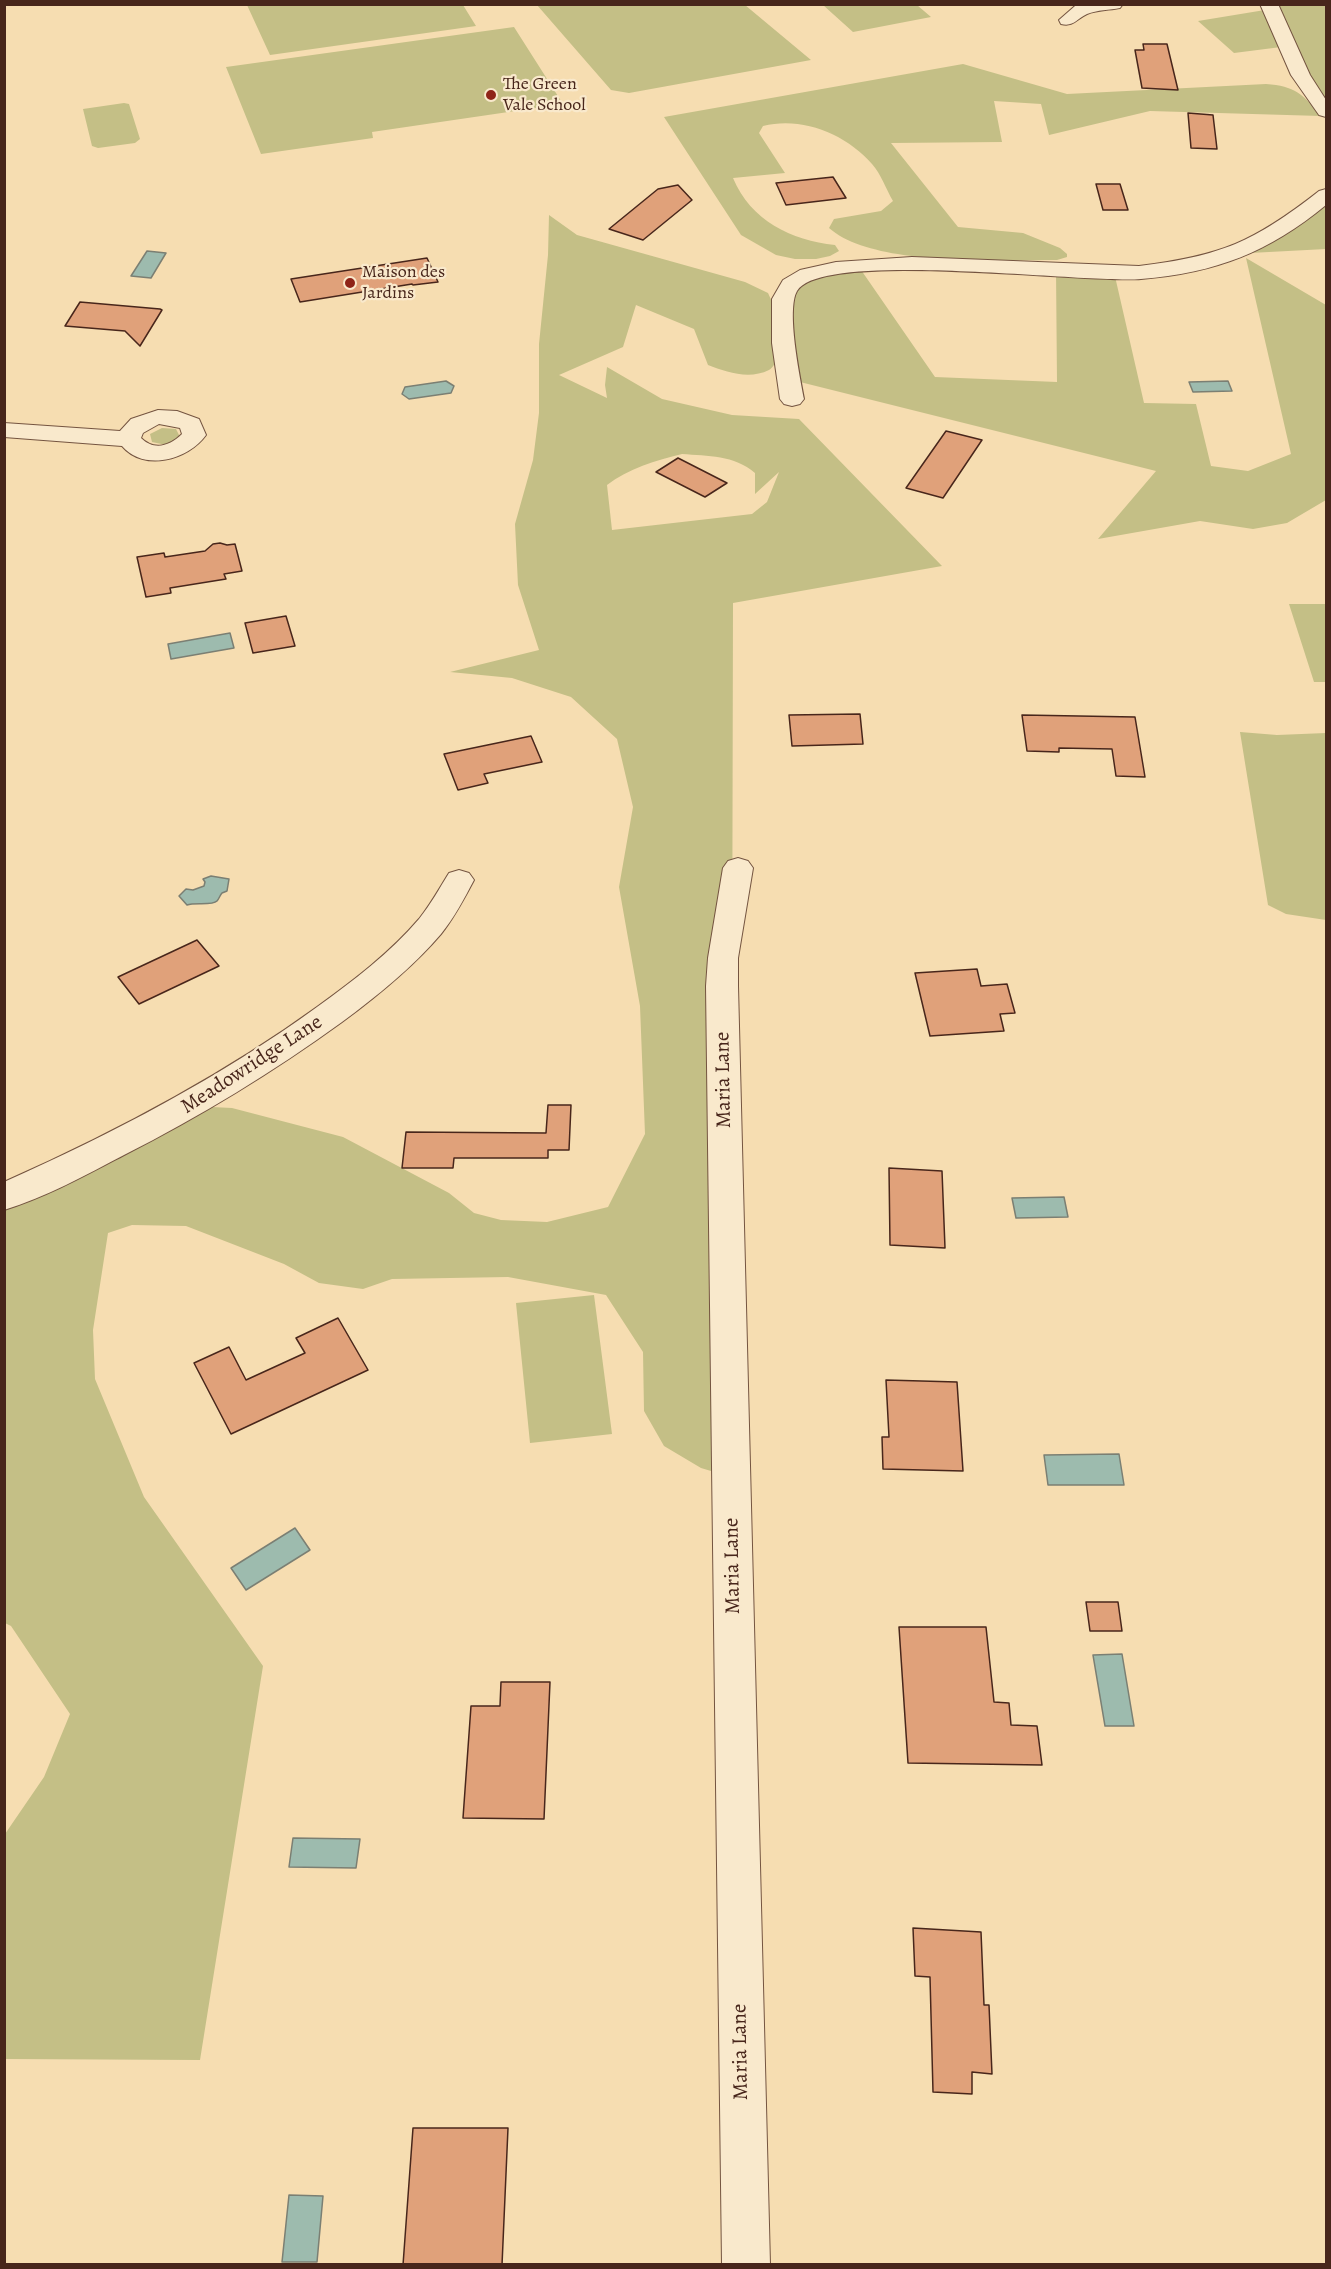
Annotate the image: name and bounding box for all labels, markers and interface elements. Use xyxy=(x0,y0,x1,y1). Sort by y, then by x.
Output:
place label: The Green Vale School xyxy=(503,74,586,116)
marker: The Green Vale School xyxy=(484,88,498,102)
place label: Maison des Jardins xyxy=(362,262,445,304)
marker: Maison des Jardins xyxy=(343,276,357,290)
street label: Meadowridge Lane xyxy=(177,1010,327,1120)
street label: Maria Lane xyxy=(711,1031,737,1129)
street label: Maria Lane xyxy=(720,1517,746,1615)
street label: Maria Lane xyxy=(728,2003,754,2101)

